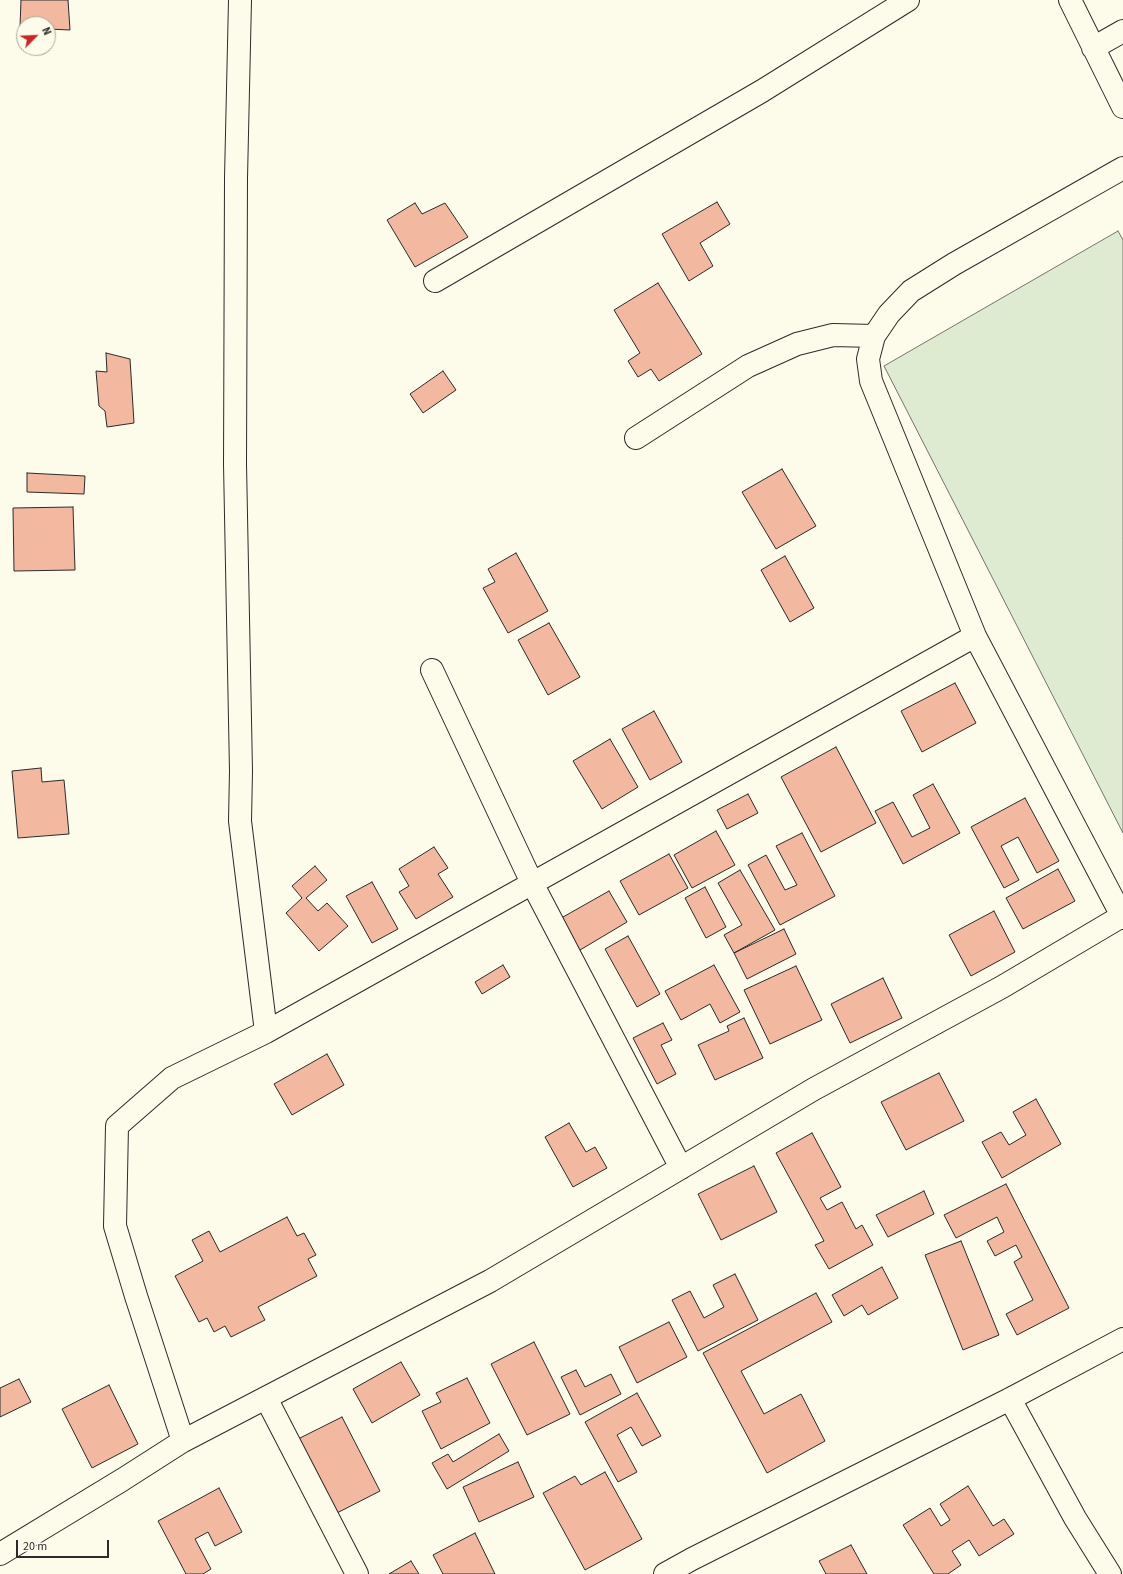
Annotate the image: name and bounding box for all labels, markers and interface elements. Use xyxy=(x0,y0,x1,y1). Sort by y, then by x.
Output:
north arrow xyxy=(16,16,56,56)
text: N xyxy=(38,25,55,38)
scale bar xyxy=(18,1532,111,1558)
text: 20 m xyxy=(23,1538,47,1555)

